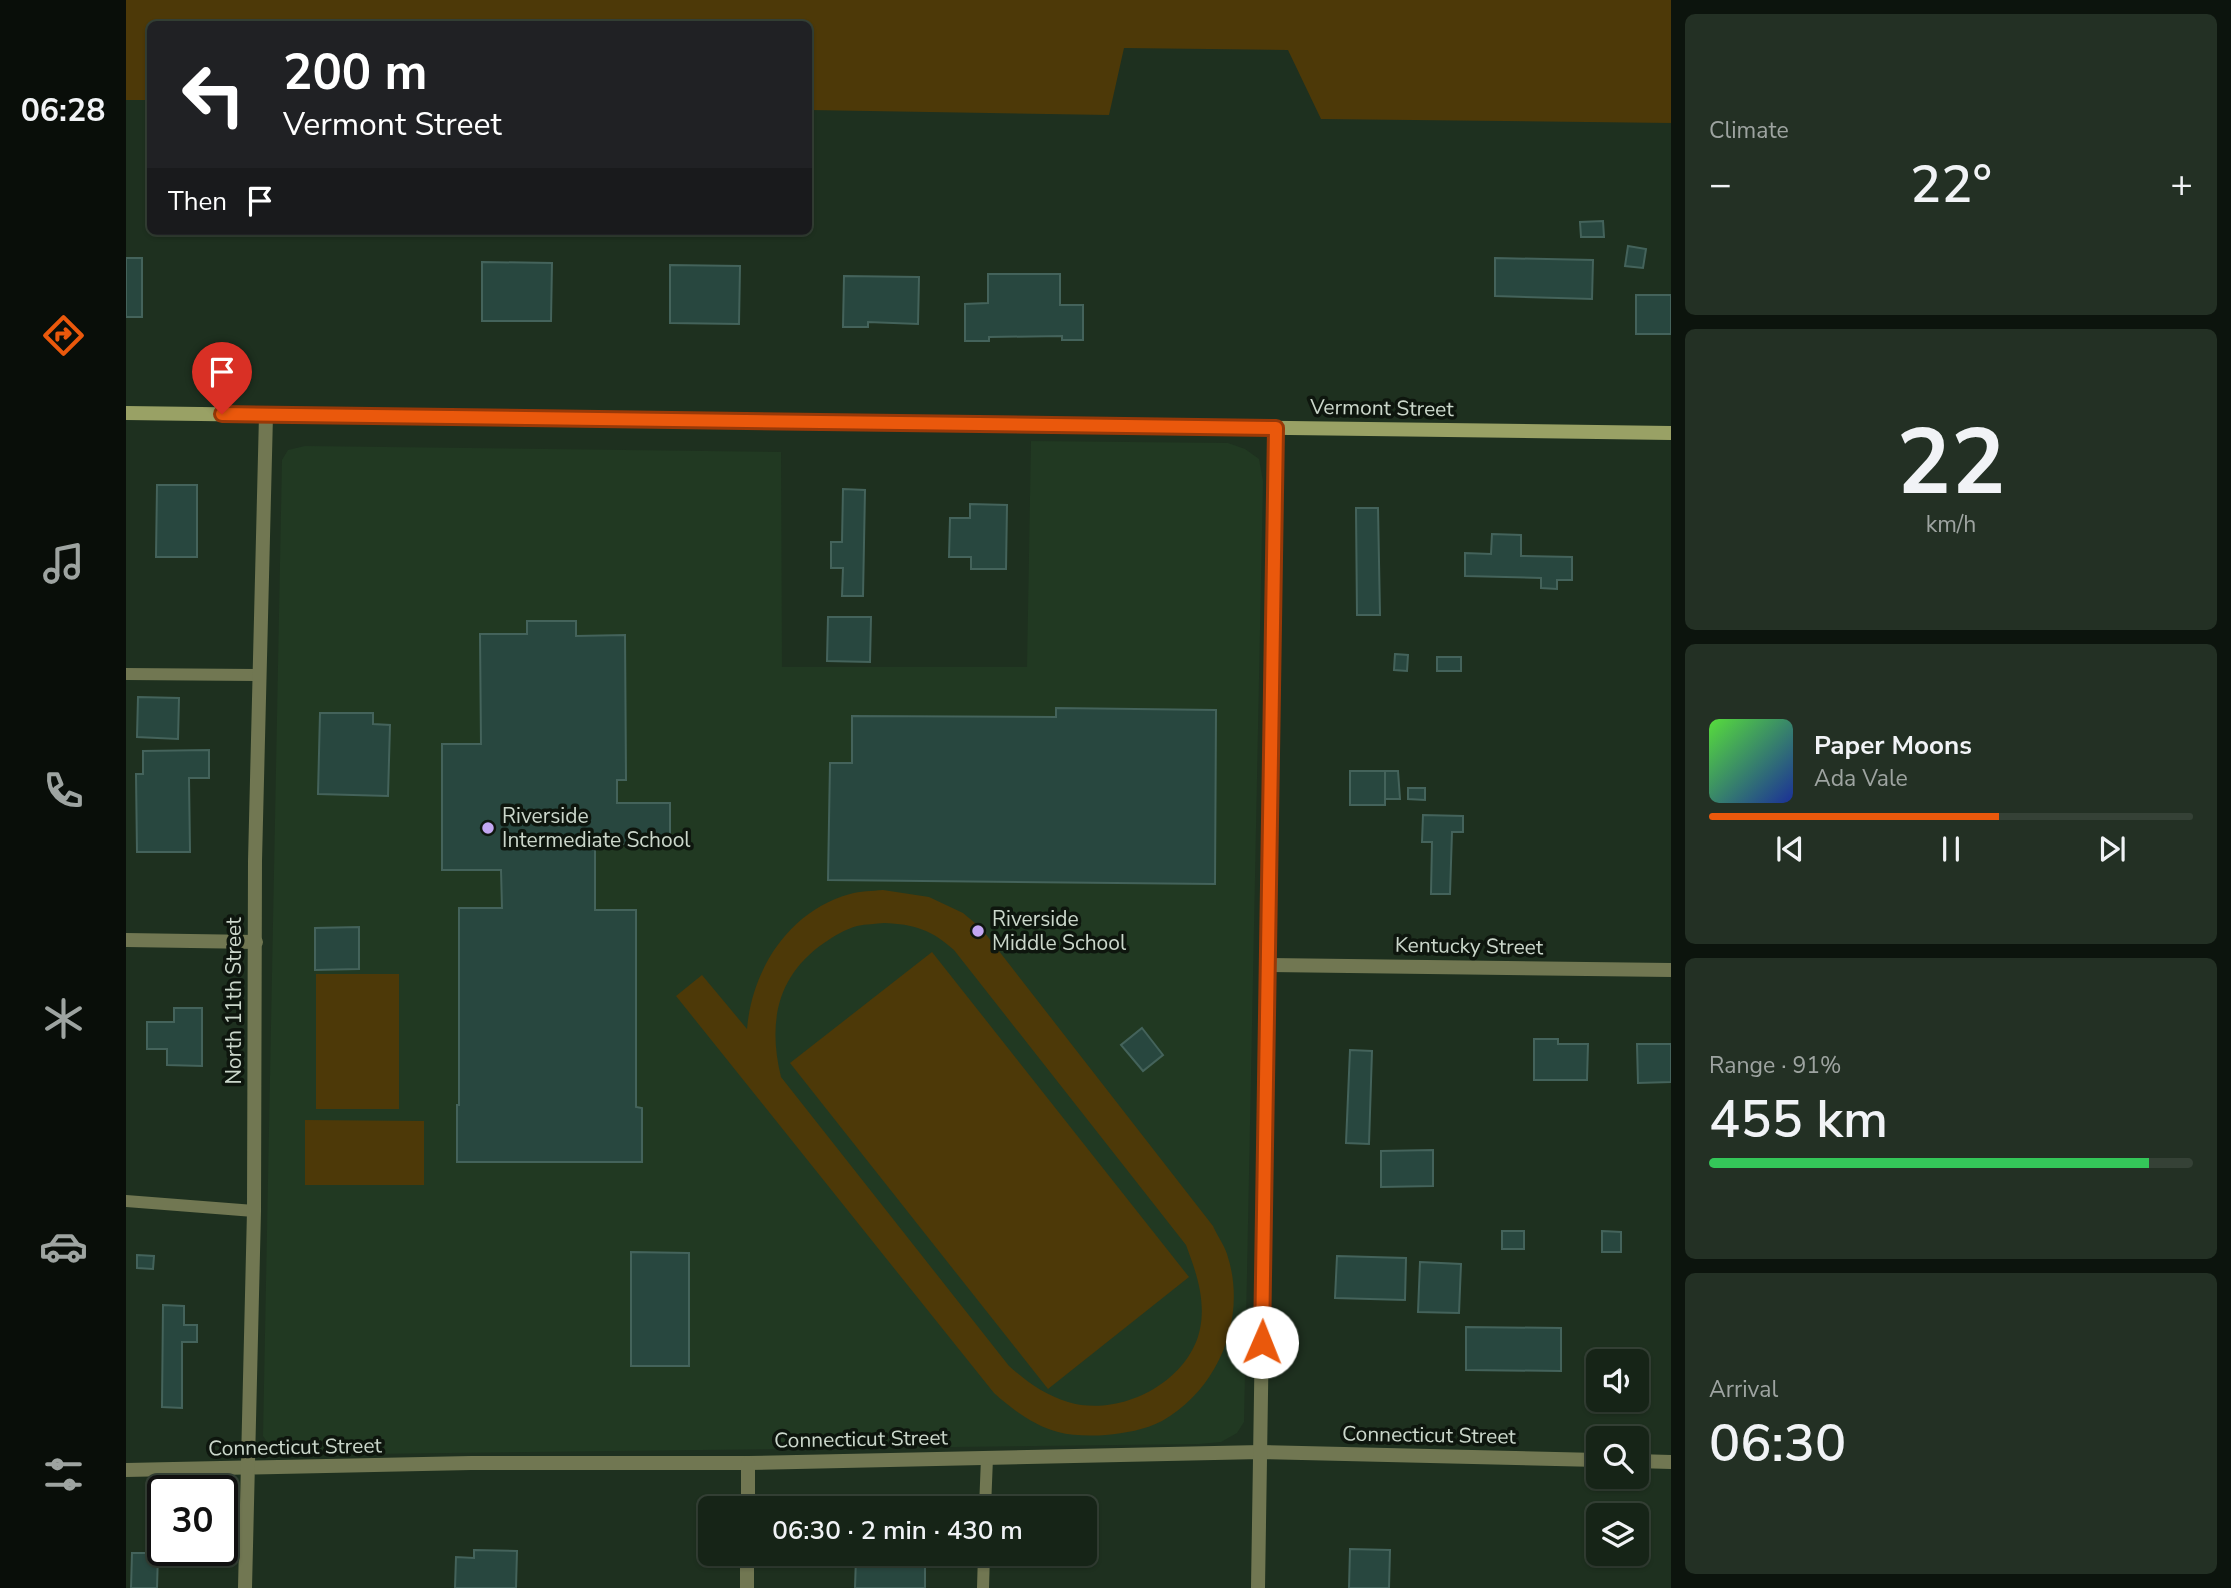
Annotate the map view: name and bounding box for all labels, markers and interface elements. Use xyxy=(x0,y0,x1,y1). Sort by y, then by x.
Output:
text: 200 m xyxy=(283,39,427,106)
icon: left xyxy=(168,49,259,140)
text: 06:28 xyxy=(21,89,105,132)
text: Vermont Street xyxy=(283,103,502,146)
text: Climate xyxy=(1709,115,1789,146)
text: 22° xyxy=(1910,149,1992,220)
text: − xyxy=(1709,159,1732,210)
text: + xyxy=(2170,159,2193,210)
icon: arrive xyxy=(241,182,279,220)
text: Then xyxy=(168,184,227,219)
icon: directions xyxy=(39,311,88,360)
pin xyxy=(192,342,252,414)
icon: arrive xyxy=(203,353,241,391)
street label: Vermont Street xyxy=(1309,393,1455,423)
text: 22 xyxy=(1896,401,2006,525)
text: km/h xyxy=(1926,509,1976,540)
icon: music xyxy=(39,539,88,588)
text: Paper Moons xyxy=(1814,728,1972,763)
text: Ada Vale xyxy=(1814,763,1908,794)
icon: phone xyxy=(39,766,88,815)
place label: Riverside Intermediate School xyxy=(502,802,691,854)
marker: Riverside Intermediate School xyxy=(480,820,496,836)
icon: previous xyxy=(1771,830,1809,868)
icon: pause xyxy=(1932,830,1970,868)
icon: next xyxy=(2093,830,2131,868)
place label: Riverside Middle School xyxy=(992,905,1127,957)
street label: North 11th Street xyxy=(220,917,248,1085)
marker: Riverside Middle School xyxy=(970,923,986,939)
street label: Kentucky Street xyxy=(1395,931,1544,961)
icon: climate xyxy=(39,994,88,1043)
text: Range · 91% xyxy=(1709,1050,1841,1081)
text: 455 km xyxy=(1709,1084,1888,1155)
icon: car xyxy=(39,1222,88,1271)
position arrow xyxy=(1225,1305,1299,1379)
map controls xyxy=(1586,1349,1649,1566)
button: sound xyxy=(1586,1349,1649,1412)
text: Arrival xyxy=(1709,1374,1778,1405)
text: 06:30 xyxy=(1709,1408,1846,1479)
street label: Connecticut Street xyxy=(1342,1419,1517,1451)
street label: Connecticut Street xyxy=(774,1423,949,1455)
button: search xyxy=(1586,1426,1649,1489)
street label: Connecticut Street xyxy=(208,1431,383,1463)
icon: filters xyxy=(39,1450,88,1499)
speed limit sign: 30 xyxy=(147,1475,238,1566)
button: layers xyxy=(1586,1503,1649,1566)
text: 06:30 · 2 min · 430 m xyxy=(772,1513,1023,1548)

